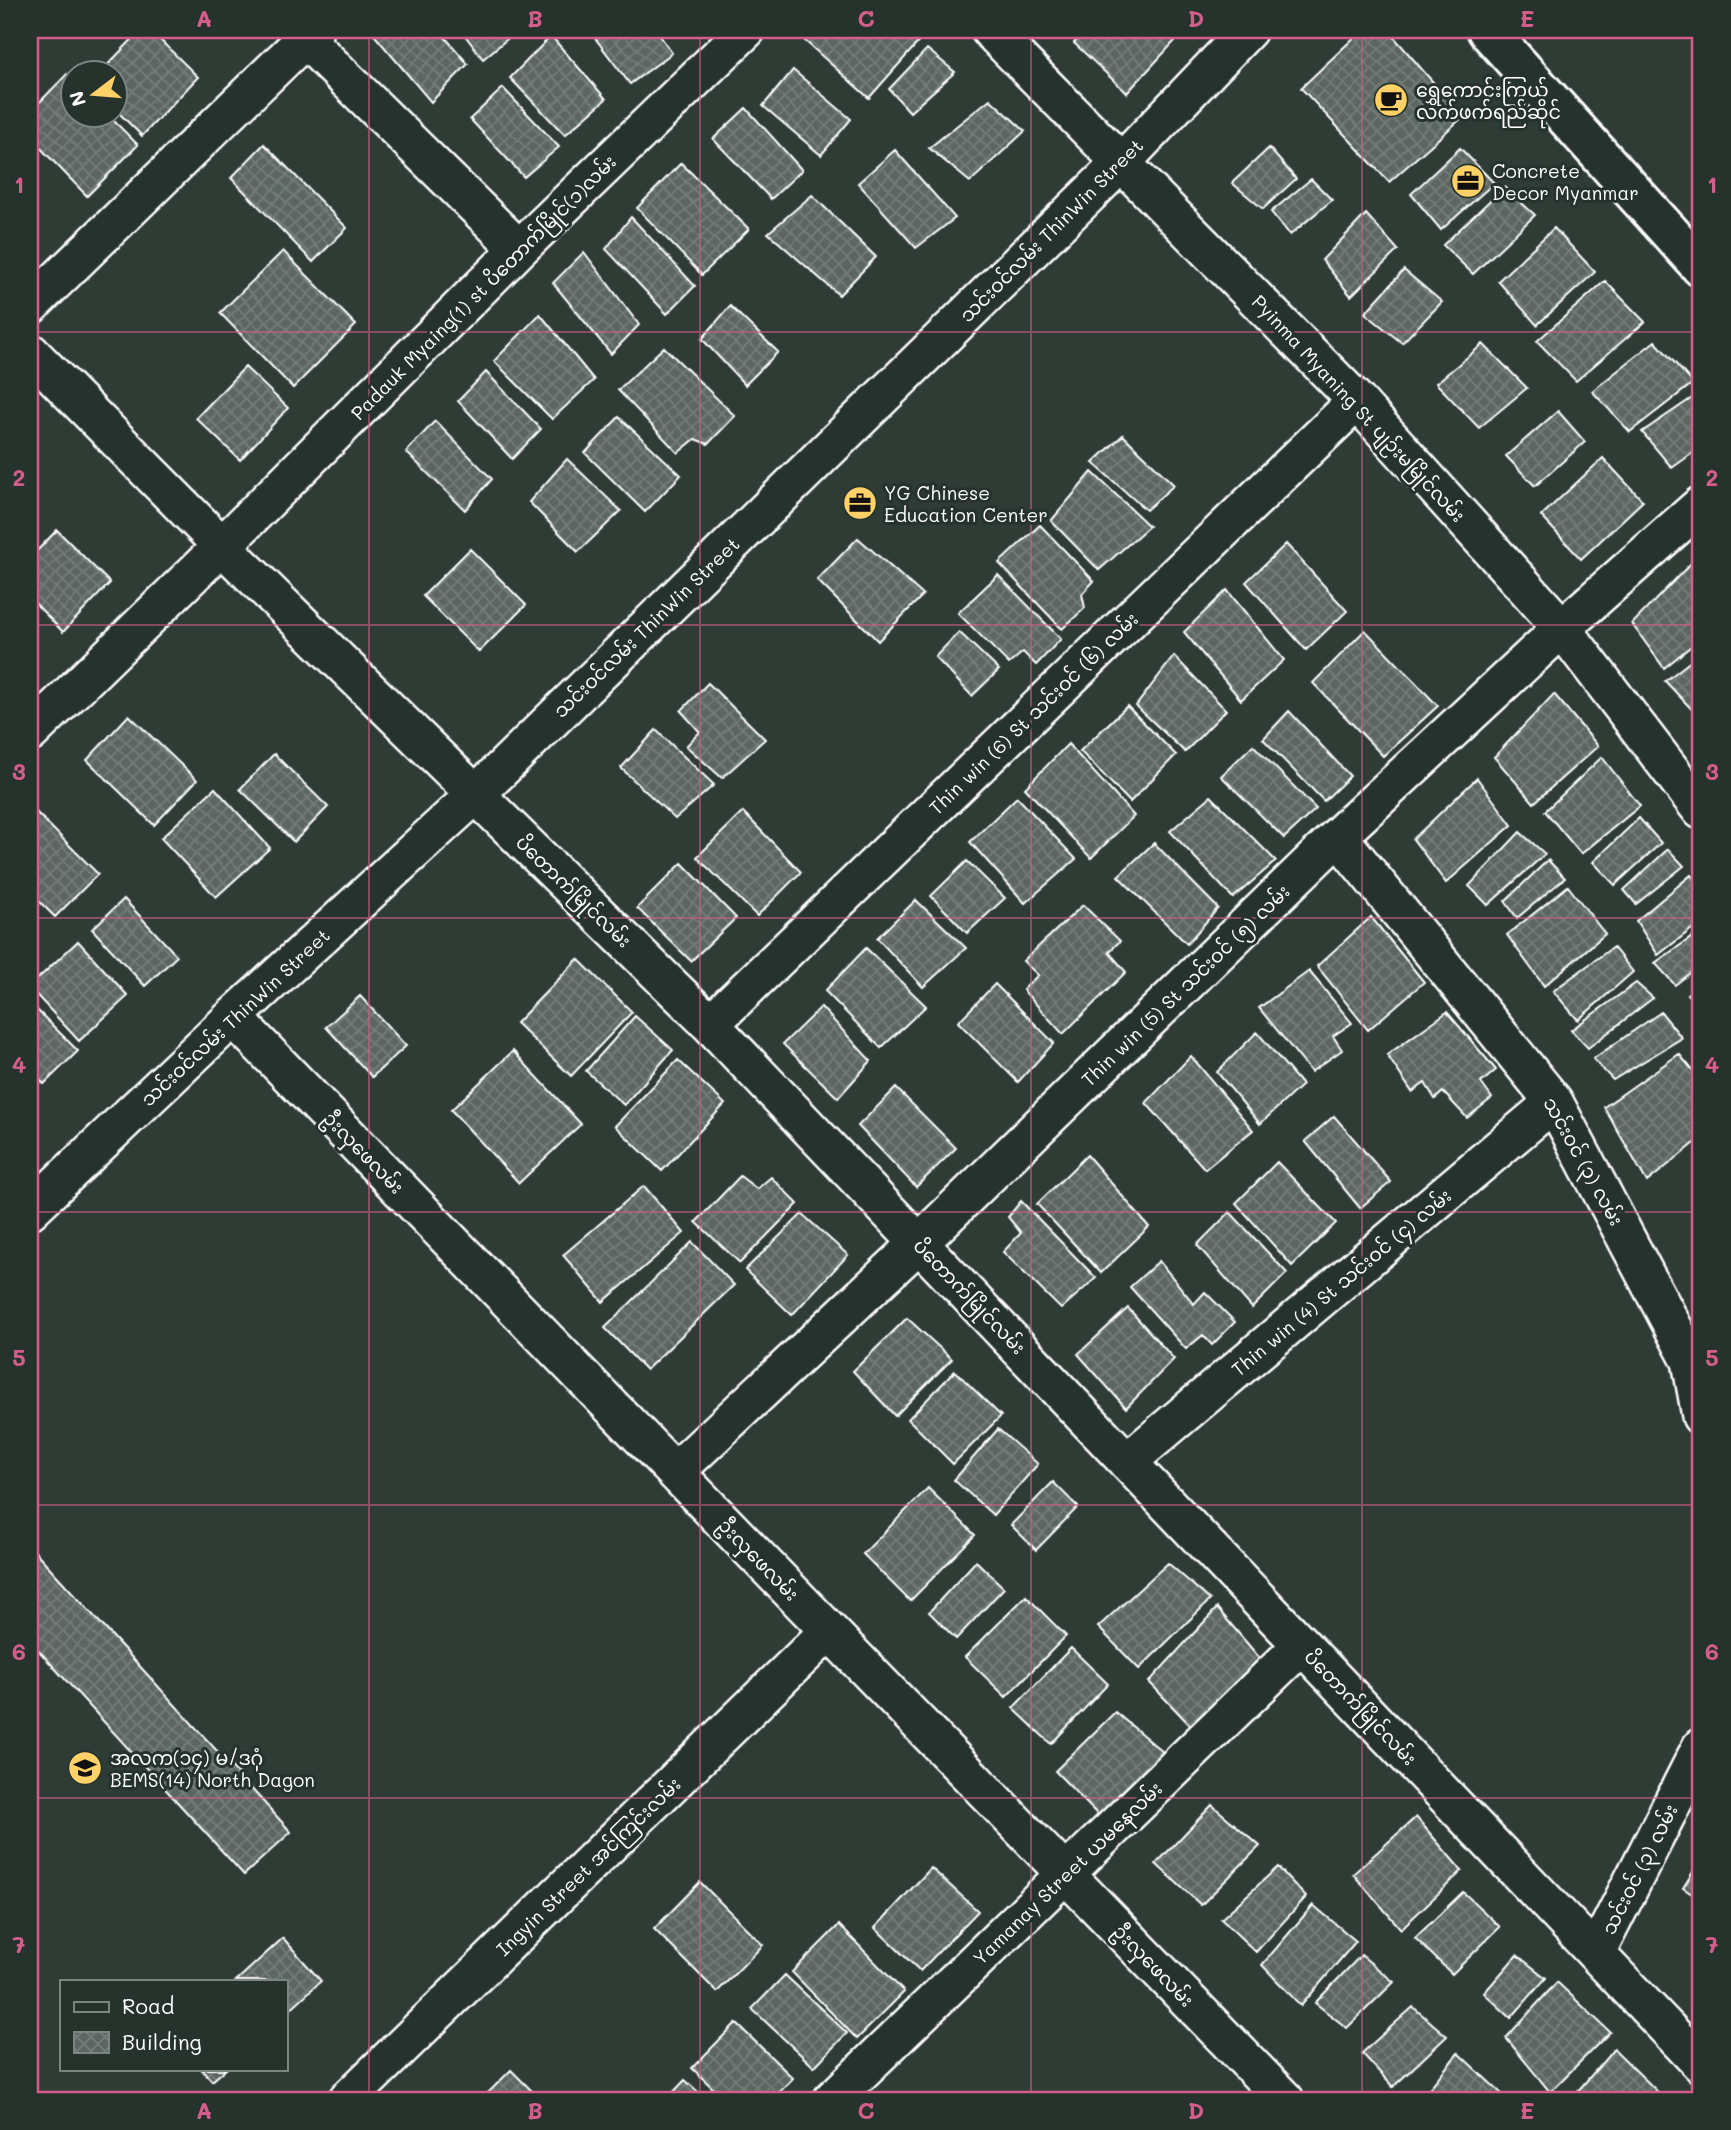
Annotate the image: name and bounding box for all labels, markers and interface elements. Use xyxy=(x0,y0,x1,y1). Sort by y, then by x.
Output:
text: A xyxy=(196,3,212,33)
text: B xyxy=(527,3,543,33)
text: C xyxy=(857,3,875,33)
text: D xyxy=(1188,3,1204,33)
text: E xyxy=(1520,3,1534,33)
north arrow xyxy=(60,60,130,130)
place label: ရွှေကောင်းကြွယ် လက်ဖက်ရည်ဆိုင် xyxy=(1416,76,1561,129)
cafe icon: ရွှေကောင်းကြွယ် လက်ဖက်ရည်ဆိုင် xyxy=(1372,81,1410,119)
text: N xyxy=(63,88,91,109)
street label: သင်းဝင်လမ်း ThinWin Street xyxy=(953,132,1148,327)
street label: Padauk Myaing(1) st ပိတောက်မြိုင်(၁)လမ်း xyxy=(344,148,624,428)
place label: Concrete Decor Myanmar xyxy=(1492,158,1639,205)
office icon: Concrete Decor Myanmar xyxy=(1449,162,1487,200)
text: 1 xyxy=(14,169,24,199)
text: 1 xyxy=(1707,169,1717,199)
street label: Pyinma Myaning St ပျဉ်းမမြိုင်လမ်း xyxy=(1244,288,1472,530)
text: 2 xyxy=(13,462,25,492)
text: 2 xyxy=(1706,462,1718,492)
place label: YG Chinese Education Center xyxy=(884,480,1048,527)
office icon: YG Chinese Education Center xyxy=(841,484,879,522)
street label: သင်းဝင်လမ်း ThinWin Street xyxy=(547,531,744,723)
street label: Thin win (6) St သင်းဝင် (၆) လမ်း xyxy=(922,605,1143,820)
text: 3 xyxy=(12,756,26,786)
text: 3 xyxy=(1705,756,1719,786)
street label: ပိတောက်မြိုင်လမ်း xyxy=(508,829,638,955)
street label: Thin win (5) St သင်းဝင် (၅) လမ်း xyxy=(1075,878,1297,1094)
street label: သင်းဝင်လမ်း ThinWin Street xyxy=(135,922,335,1111)
text: 4 xyxy=(12,1049,26,1079)
text: 4 xyxy=(1705,1049,1719,1079)
street label: သင်းဝင် (၃) လမ်း xyxy=(1535,1092,1631,1232)
street label: ဦးလှဖေလမ်း xyxy=(315,1105,411,1202)
street label: Thin win (4) St သင်းဝင် (၄) လမ်း xyxy=(1225,1182,1459,1384)
street label: ပိတောက်မြိုင်လမ်း xyxy=(906,1232,1032,1362)
text: 5 xyxy=(12,1342,26,1372)
text: 5 xyxy=(1705,1342,1719,1372)
street label: ဦးလှဖေလမ်း xyxy=(710,1512,806,1609)
text: 6 xyxy=(12,1636,26,1666)
text: 6 xyxy=(1705,1636,1719,1666)
street label: ပိတောက်မြိုင်လမ်း xyxy=(1297,1643,1423,1773)
place label: အလက(၁၄) မ/ဒဂုံ BEMS(14) North Dagon xyxy=(110,1745,315,1792)
school or university icon: အလက(၁၄) မ/ဒဂုံ BEMS(14) North Dagon xyxy=(66,1749,104,1787)
street label: Ingyin Street အင်ကြင်းလမ်း xyxy=(490,1771,688,1964)
street label: Yamanay Street ယမနေလမ်း xyxy=(966,1775,1170,1973)
street label: သင်းဝင် (၃) လမ်း xyxy=(1594,1799,1686,1940)
street label: ဦးလှဖေလမ်း xyxy=(1105,1918,1201,2015)
text: 7 xyxy=(13,1929,26,1959)
text: 7 xyxy=(1706,1929,1719,1959)
legend xyxy=(60,1980,287,2070)
text: Road xyxy=(122,1992,174,2019)
text: Building xyxy=(122,2028,202,2055)
text: A xyxy=(196,2095,212,2125)
text: B xyxy=(527,2095,543,2125)
text: C xyxy=(857,2095,875,2125)
text: D xyxy=(1188,2095,1204,2125)
text: E xyxy=(1520,2095,1534,2125)

